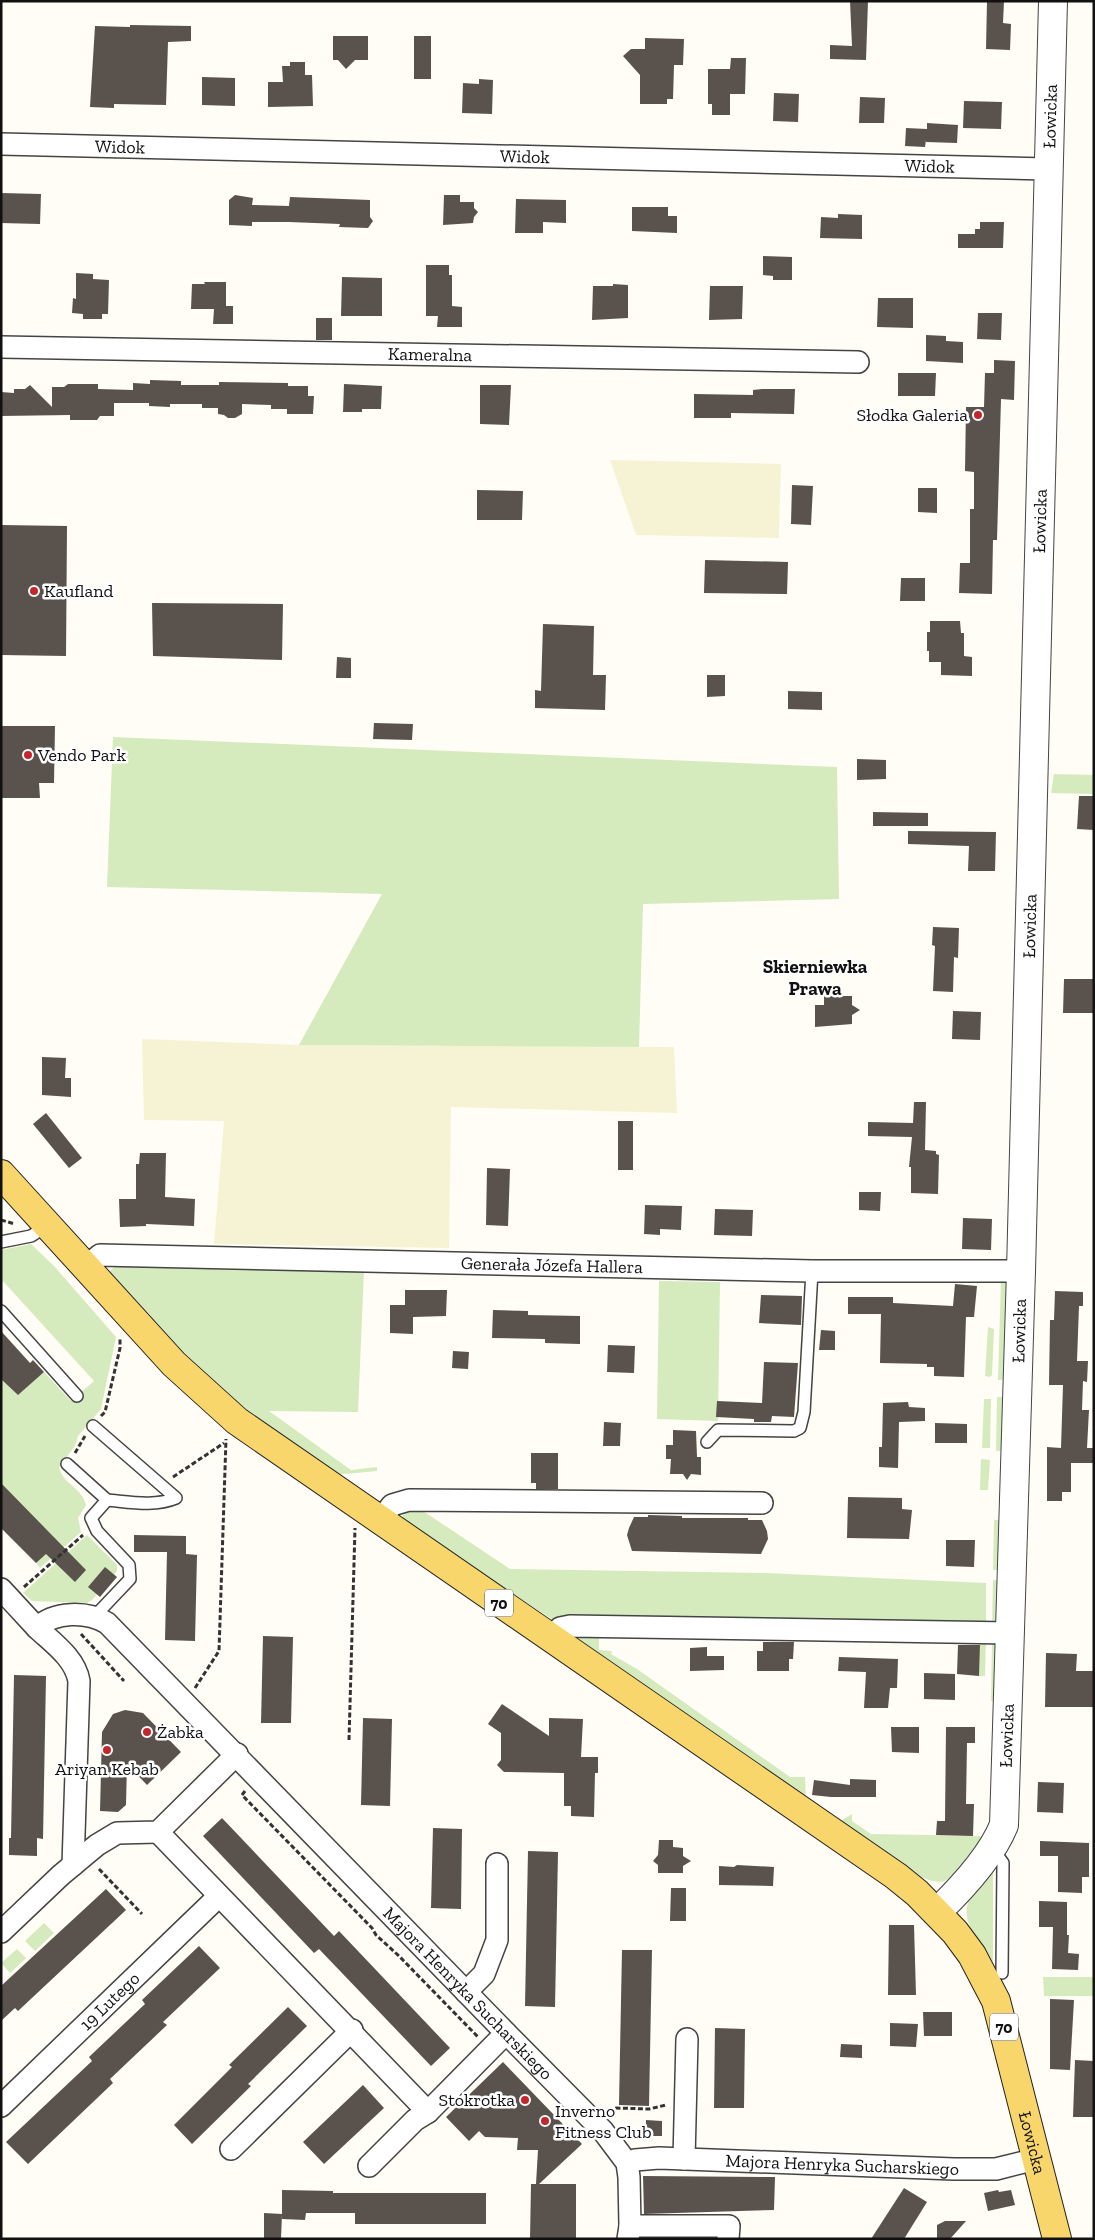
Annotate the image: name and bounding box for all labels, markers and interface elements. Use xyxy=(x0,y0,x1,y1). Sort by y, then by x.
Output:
street label: Łowicka xyxy=(1038,84,1062,149)
street label: Widok xyxy=(95,135,146,158)
street label: Widok xyxy=(500,145,551,168)
street label: Widok xyxy=(904,155,956,178)
street label: Kameralna xyxy=(388,343,473,366)
place label: Słodka Galeria xyxy=(857,404,968,426)
marker: Słodka Galeria xyxy=(972,409,984,421)
street label: Łowicka xyxy=(1028,488,1052,553)
place label: Kaufland xyxy=(44,580,114,602)
marker: Kaufland xyxy=(28,585,40,597)
place label: Vendo Park xyxy=(37,744,127,766)
marker: Vendo Park xyxy=(22,749,34,761)
street label: Łowicka xyxy=(1018,893,1042,958)
district label: Skierniewka Prawa xyxy=(763,955,868,1000)
street label: Generała Józefa Hallera xyxy=(461,1252,643,1278)
street label: Łowicka xyxy=(1007,1298,1031,1363)
road number: 70 xyxy=(485,1590,513,1616)
street label: Łowicka xyxy=(995,1703,1019,1768)
place label: Żabka xyxy=(157,1721,204,1743)
marker: Żabka xyxy=(141,1726,153,1738)
marker: Ariyan Kebab xyxy=(101,1744,113,1756)
place label: Ariyan Kebab xyxy=(55,1758,159,1780)
street label: Majora Henryka Sucharskiego xyxy=(378,1902,557,2085)
street label: 19 Lutego xyxy=(75,1967,144,2035)
road number: 70 xyxy=(990,2014,1018,2040)
place label: Stokrotka xyxy=(439,2089,515,2111)
marker: Stokrotka xyxy=(519,2094,531,2106)
place label: Inverno Fitness Club xyxy=(555,2100,652,2143)
street label: Łowicka xyxy=(1014,2109,1051,2177)
marker: Inverno Fitness Club xyxy=(539,2115,551,2127)
street label: Majora Henryka Sucharskiego xyxy=(725,2149,959,2180)

